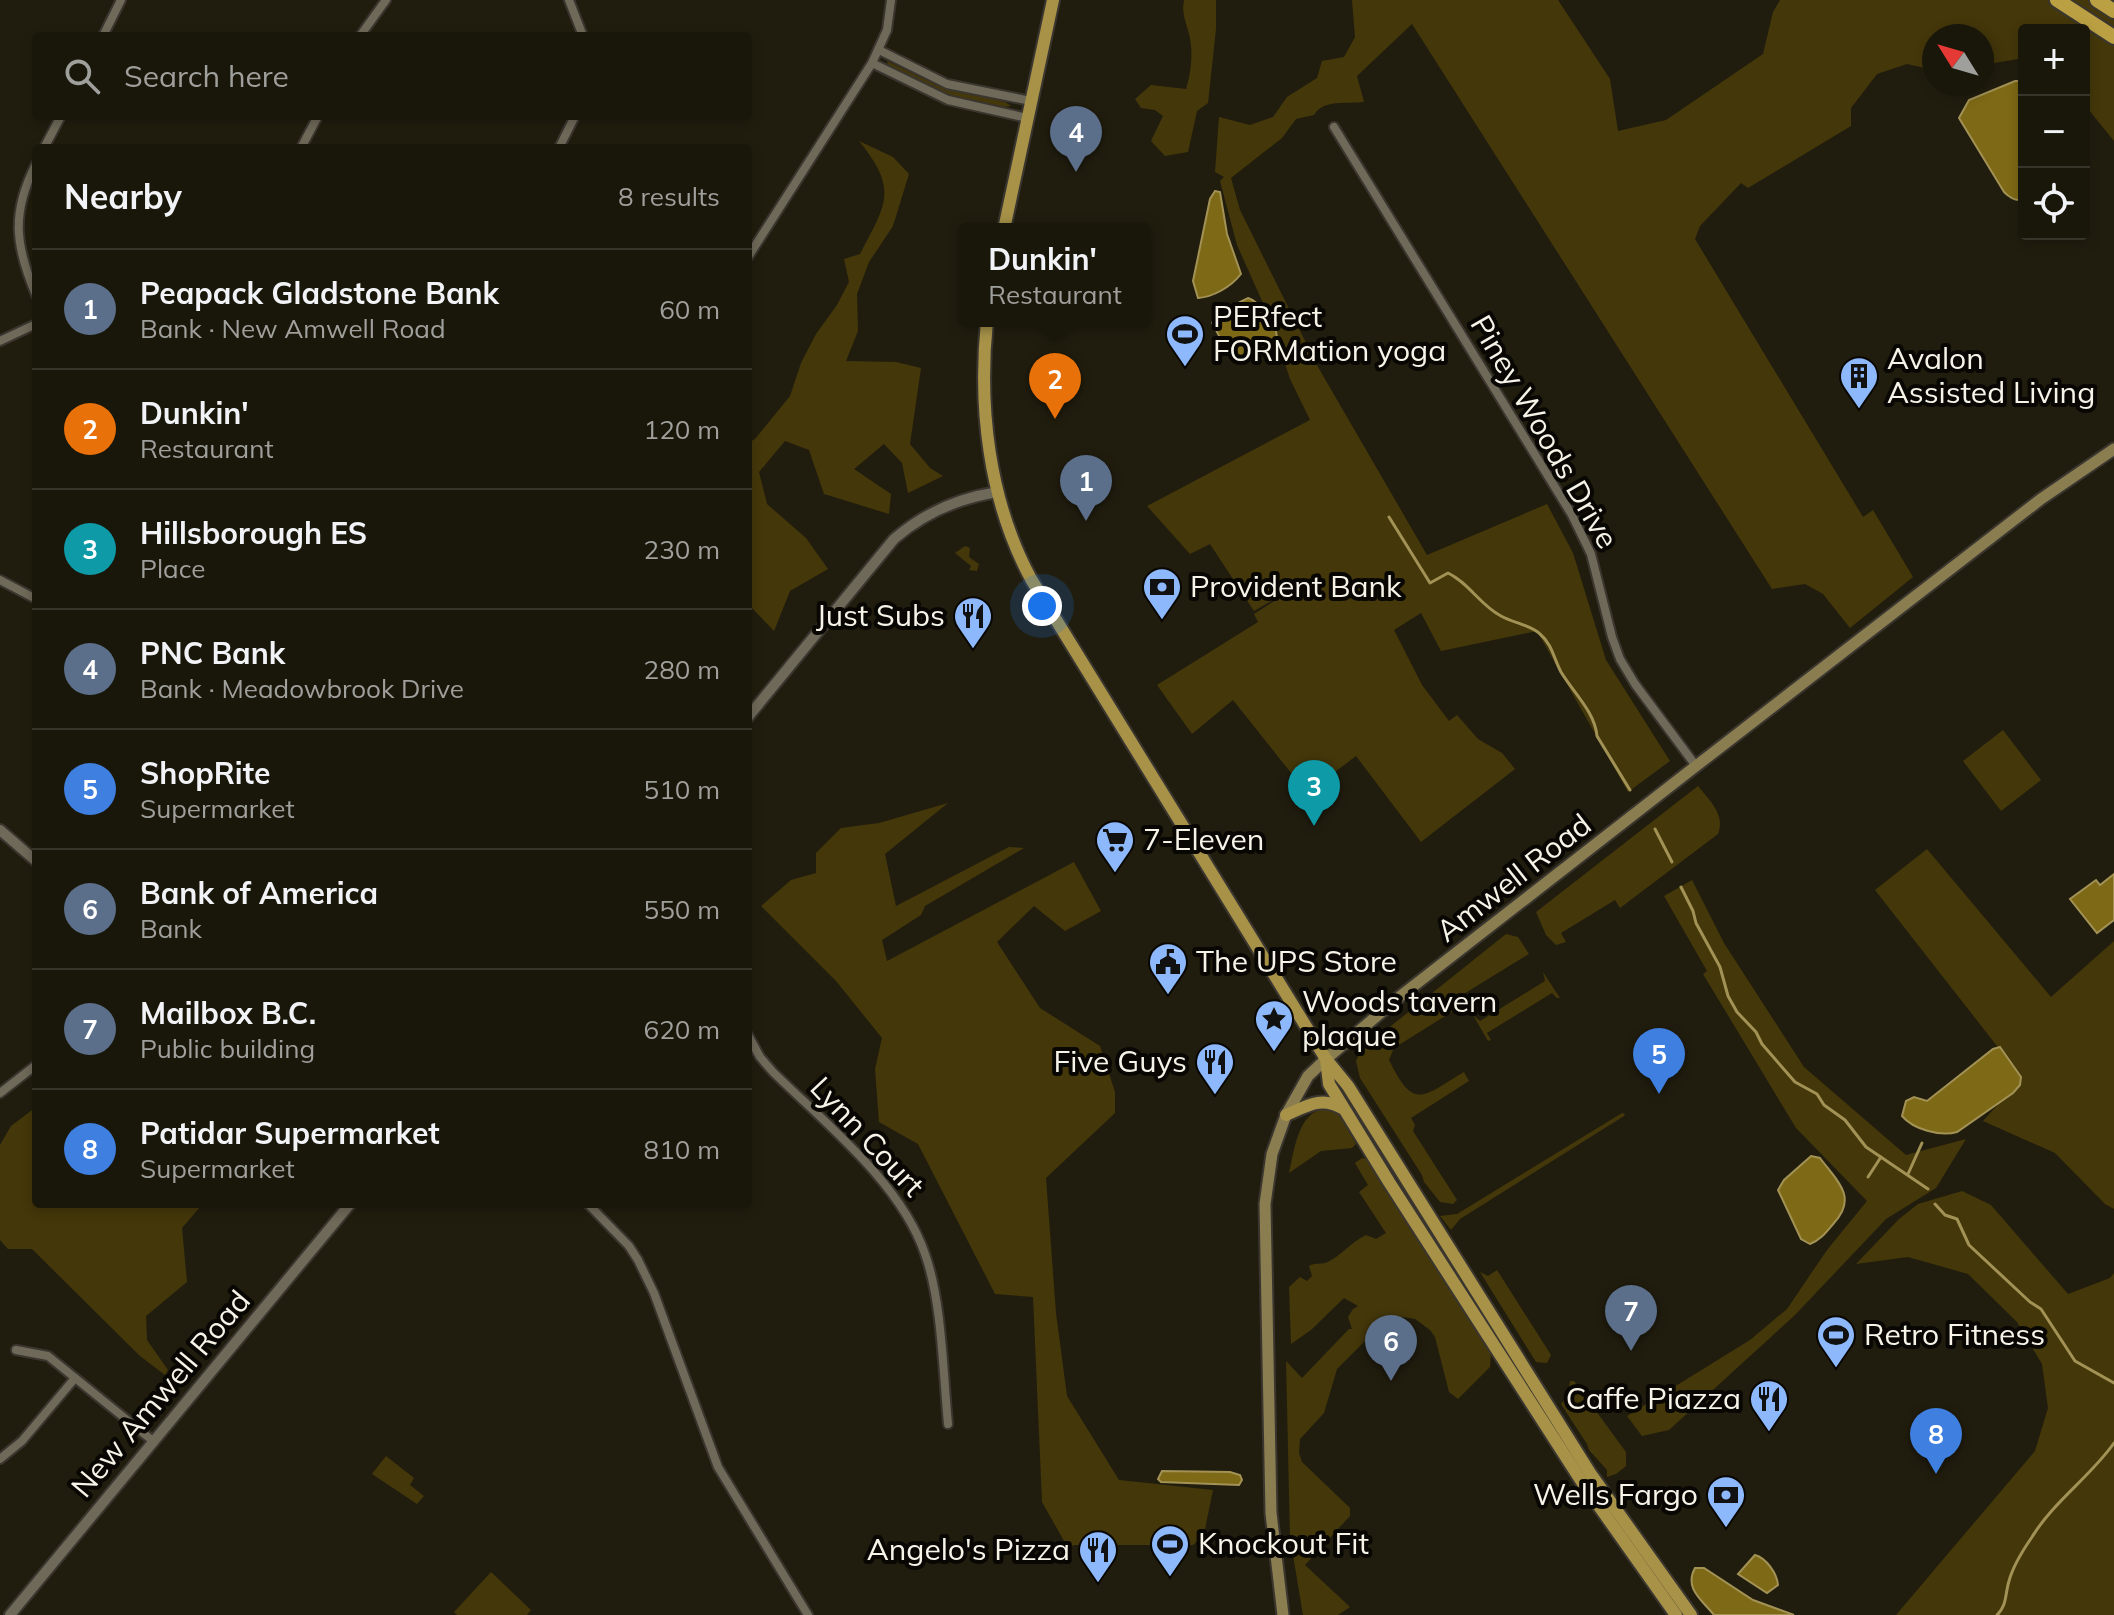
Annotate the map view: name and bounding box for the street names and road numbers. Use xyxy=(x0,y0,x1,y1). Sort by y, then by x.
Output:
street label: Piney Woods Drive xyxy=(1463,308,1627,555)
street label: Amwell Road xyxy=(1428,805,1598,949)
street label: Lynn Court xyxy=(803,1068,933,1204)
street label: New Amwell Road xyxy=(63,1282,258,1505)

